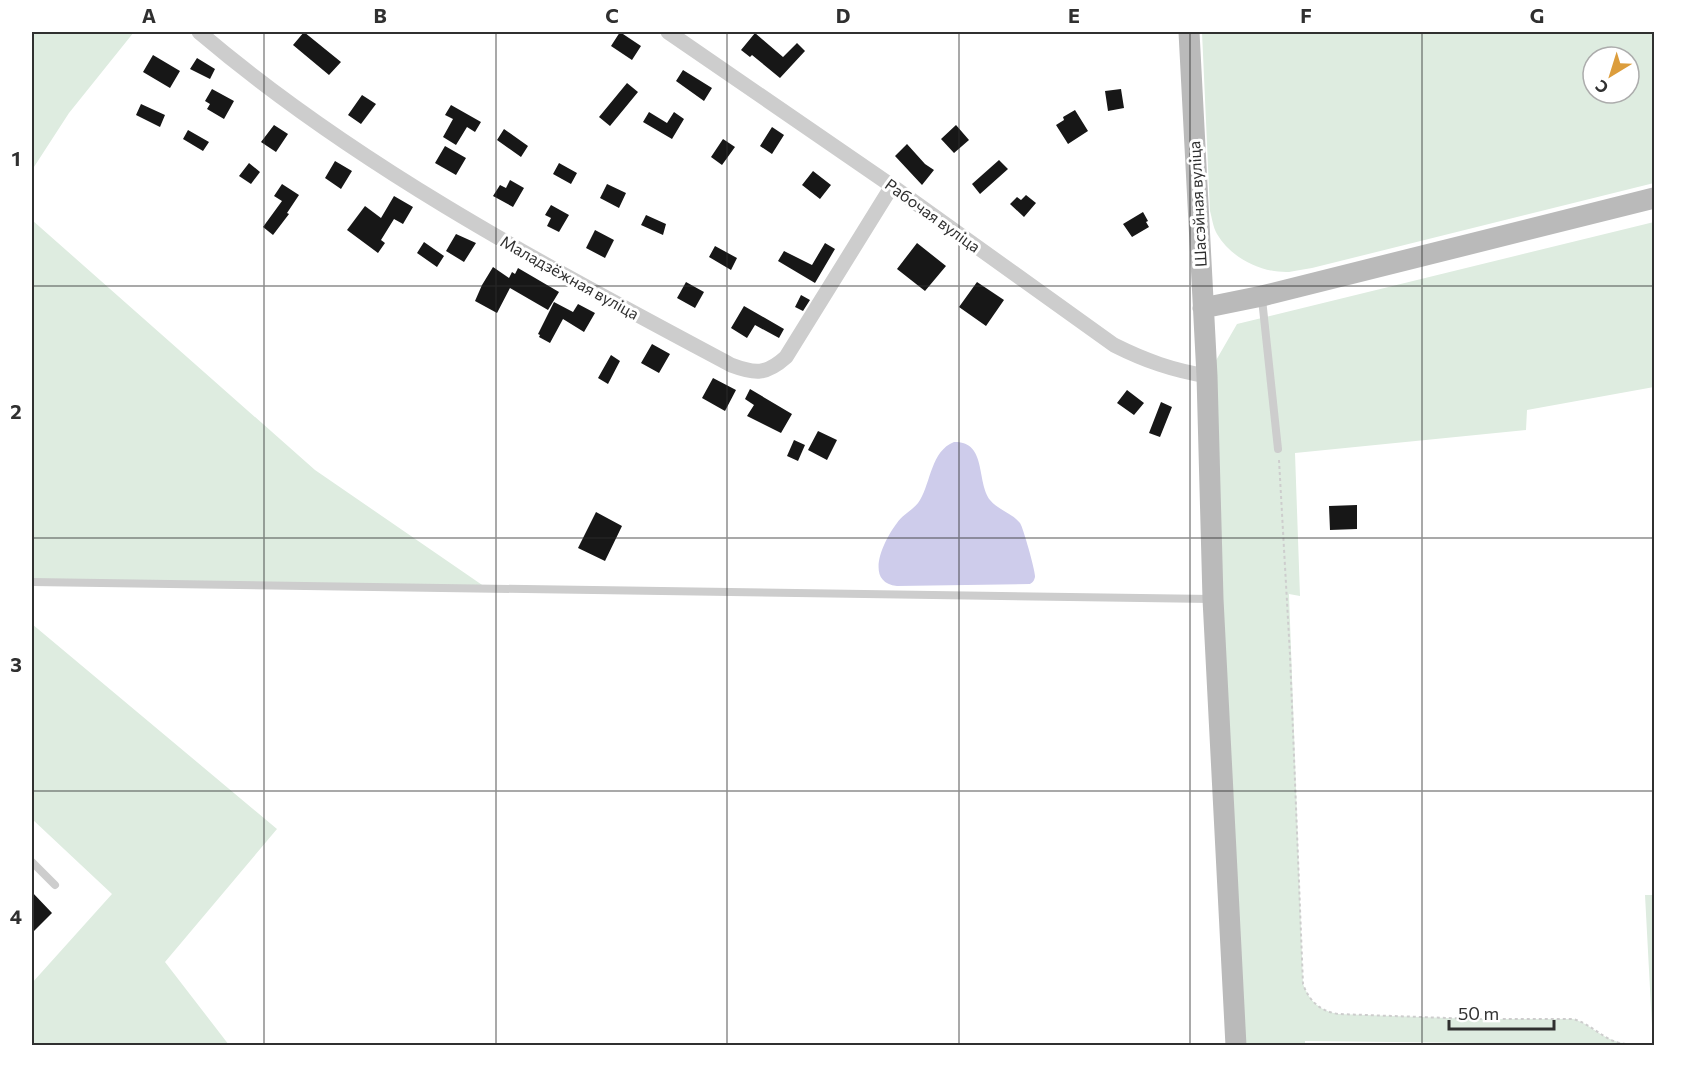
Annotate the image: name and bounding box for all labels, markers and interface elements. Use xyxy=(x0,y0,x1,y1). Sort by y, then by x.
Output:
text: A xyxy=(142,3,156,27)
text: B xyxy=(373,3,387,27)
text: C xyxy=(605,3,619,27)
text: D xyxy=(836,3,850,27)
text: E xyxy=(1068,3,1080,27)
text: F xyxy=(1300,3,1312,27)
text: G xyxy=(1530,3,1544,27)
north arrow xyxy=(1581,45,1641,105)
text: С xyxy=(1591,76,1612,98)
street label: Шасэйная вуліца xyxy=(1184,141,1210,267)
text: 1 xyxy=(11,146,21,170)
street label: Рабочая вуліца xyxy=(882,174,984,256)
street label: Маладзёжная вуліца xyxy=(498,231,642,323)
text: 2 xyxy=(10,399,22,423)
text: 3 xyxy=(10,652,22,676)
text: 4 xyxy=(10,904,22,928)
scale bar xyxy=(1449,993,1554,1031)
text: 50 m xyxy=(1458,1002,1499,1024)

